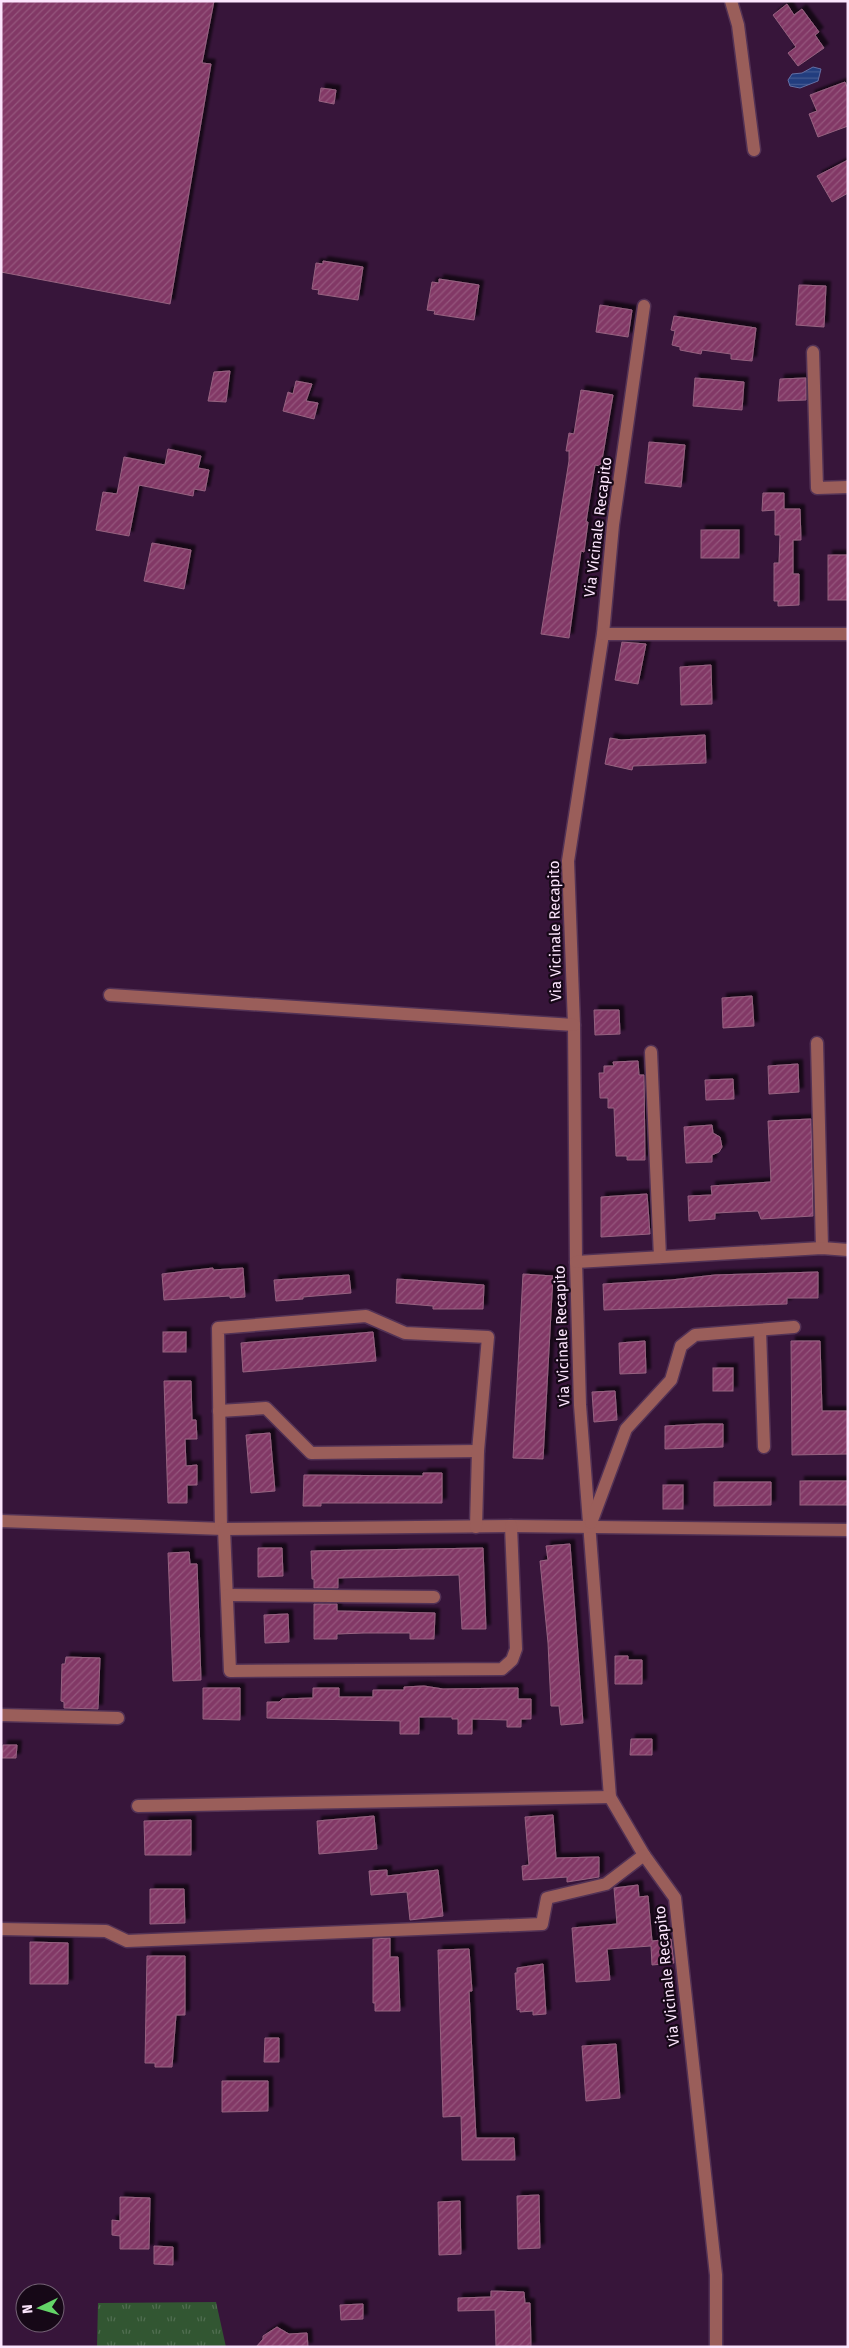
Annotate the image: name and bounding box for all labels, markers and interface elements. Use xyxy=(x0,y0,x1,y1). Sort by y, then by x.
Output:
street label: Via Vicinale Recapito xyxy=(580,456,616,598)
street label: Via Vicinale Recapito xyxy=(545,860,565,1002)
street label: Via Vicinale Recapito xyxy=(551,1265,573,1407)
street label: Via Vicinale Recapito xyxy=(651,1905,683,2047)
north arrow xyxy=(15,2283,65,2333)
text: N xyxy=(19,2304,36,2314)

